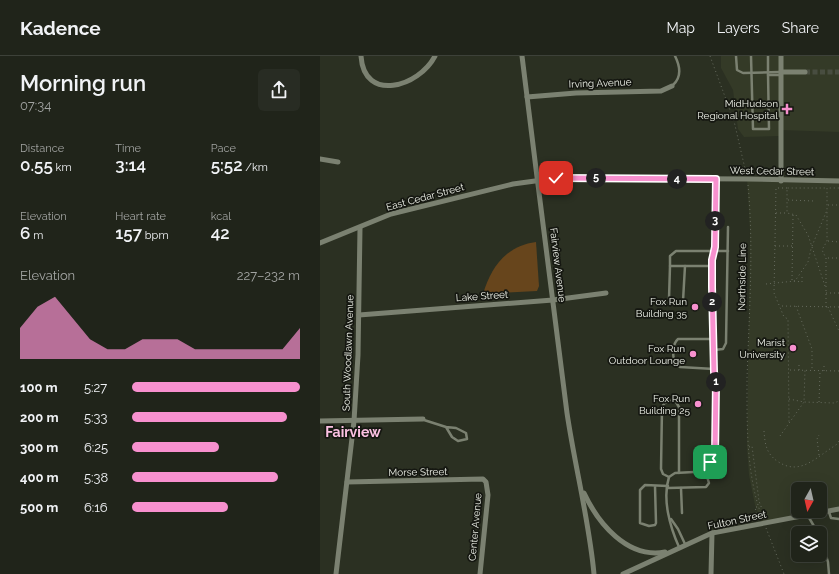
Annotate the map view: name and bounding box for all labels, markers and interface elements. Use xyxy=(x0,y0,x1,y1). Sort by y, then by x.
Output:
text: Kadence xyxy=(20,17,101,39)
text: Map xyxy=(667,20,695,36)
text: Layers xyxy=(717,20,760,36)
text: Share xyxy=(782,20,819,36)
button: share xyxy=(258,69,300,111)
text: Morning run xyxy=(20,70,146,96)
street label: Irving Avenue xyxy=(568,76,632,90)
text: 07:34 xyxy=(20,98,51,113)
place label: MidHudson Regional Hospital xyxy=(697,98,778,121)
marker: MidHudson Regional Hospital xyxy=(781,103,793,115)
text: Distance xyxy=(20,142,64,155)
text: Time xyxy=(115,142,141,155)
text: Pace xyxy=(211,142,236,155)
text: 0.55 xyxy=(20,155,53,175)
text: 3:14 xyxy=(115,155,146,175)
text: 5:52 xyxy=(211,155,243,175)
text: km xyxy=(53,161,72,174)
text: /km xyxy=(243,161,268,174)
pin xyxy=(539,161,573,195)
street label: West Cedar Street xyxy=(730,165,815,177)
icon: check xyxy=(545,167,567,189)
pin: 5 xyxy=(586,168,606,188)
pin: 4 xyxy=(667,169,687,189)
text: 5 xyxy=(593,171,599,184)
text: 4 xyxy=(674,172,680,185)
street label: East Cedar Street xyxy=(385,181,466,213)
text: Elevation xyxy=(20,210,67,223)
text: Heart rate xyxy=(115,210,166,223)
text: kcal xyxy=(211,210,231,223)
pin: 3 xyxy=(705,211,725,231)
text: 3 xyxy=(712,214,718,227)
text: 6 xyxy=(20,223,30,243)
text: 157 xyxy=(115,223,142,243)
text: 42 xyxy=(211,223,230,243)
street label: Fairview Avenue xyxy=(548,227,568,303)
text: m xyxy=(30,229,43,242)
text: bpm xyxy=(142,229,169,242)
street label: Northside Line xyxy=(736,243,748,311)
text: Elevation xyxy=(20,268,75,283)
text: 227–232 m xyxy=(237,268,300,283)
street label: Lake Street xyxy=(455,289,509,303)
pin: 2 xyxy=(702,292,722,312)
street label: South Woodlawn Avenue xyxy=(340,294,356,411)
text: 2 xyxy=(709,295,715,308)
place label: Fox Run Building 35 xyxy=(636,296,688,319)
marker: Fox Run Building 35 xyxy=(690,302,700,312)
place label: Marist University xyxy=(739,337,786,360)
place label: Fox Run Outdoor Lounge xyxy=(609,343,685,366)
marker: Marist University xyxy=(788,343,798,353)
marker: Fox Run Outdoor Lounge xyxy=(688,349,698,359)
pin: 1 xyxy=(706,372,726,392)
text: 1 xyxy=(713,375,719,388)
text: 100 m xyxy=(20,380,58,395)
text: 5:27 xyxy=(84,380,107,395)
place label: Fox Run Building 25 xyxy=(639,393,691,416)
marker: Fox Run Building 25 xyxy=(693,399,703,409)
text: 200 m xyxy=(20,410,59,425)
text: 5:33 xyxy=(84,410,107,425)
district label: Fairview xyxy=(325,424,381,440)
text: 300 m xyxy=(20,440,58,455)
text: 6:25 xyxy=(84,440,108,455)
pin xyxy=(693,445,727,479)
icon: arrive xyxy=(699,451,721,473)
street label: Morse Street xyxy=(388,466,448,478)
text: 400 m xyxy=(20,470,59,485)
text: 5:38 xyxy=(84,470,108,485)
north arrow xyxy=(791,482,827,518)
map controls xyxy=(791,482,827,562)
street label: Center Avenue xyxy=(467,492,483,561)
text: 500 m xyxy=(20,500,58,515)
text: 6:16 xyxy=(84,500,108,515)
street label: Fulton Street xyxy=(707,508,768,532)
button: layers xyxy=(791,526,827,562)

